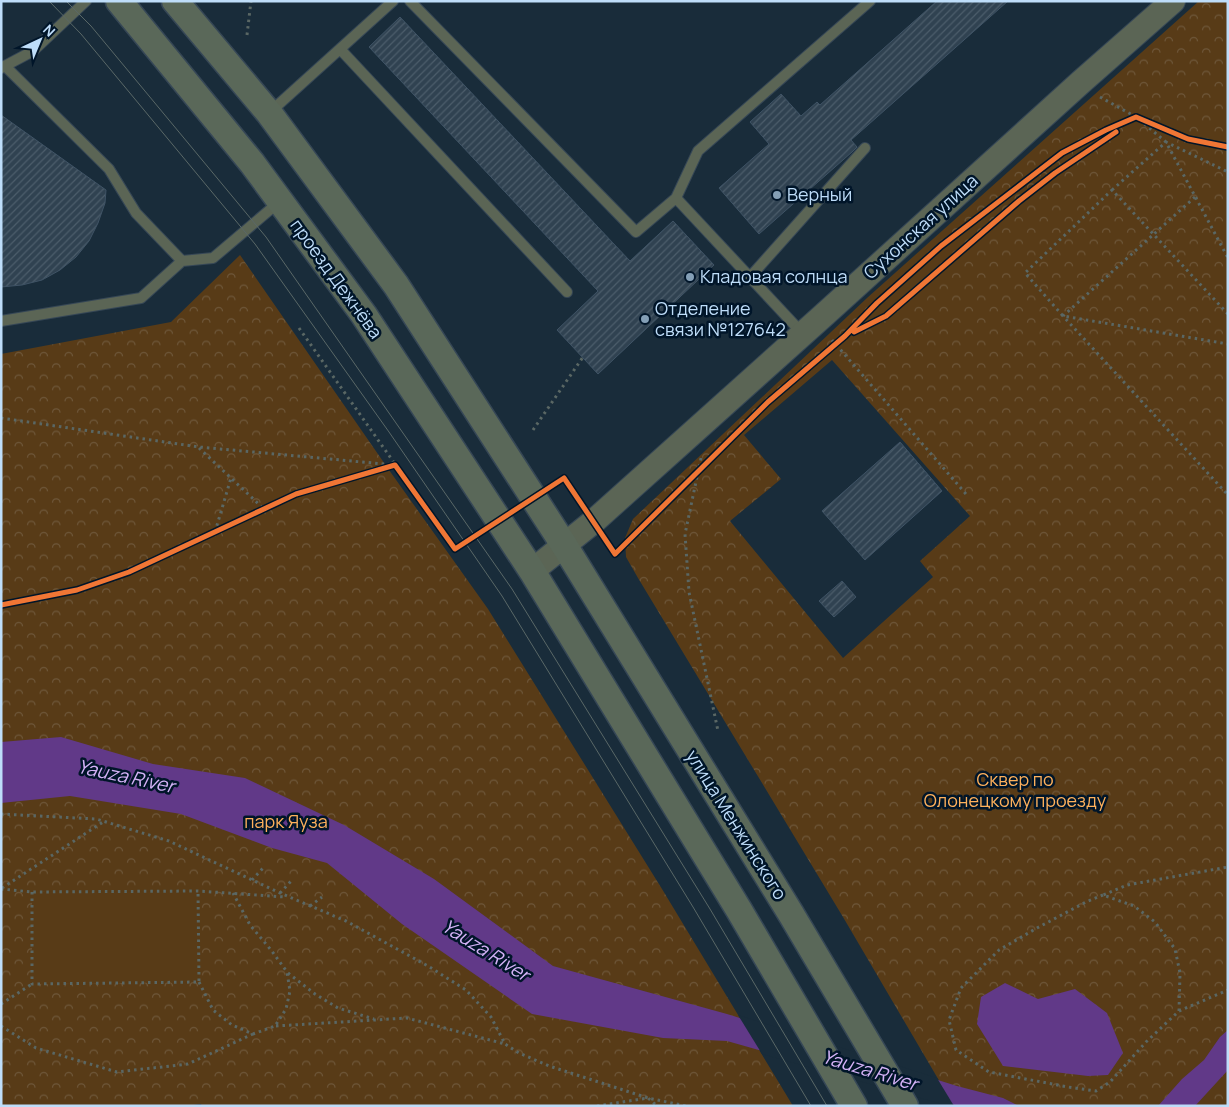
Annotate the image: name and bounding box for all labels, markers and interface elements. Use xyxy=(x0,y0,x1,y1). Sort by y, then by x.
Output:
north arrow xyxy=(15,15,65,65)
text: N xyxy=(39,20,60,41)
street label: Сухонская улица xyxy=(858,168,983,284)
place label: Верный xyxy=(787,182,852,206)
marker: Верный xyxy=(771,189,783,201)
street label: проезд Дежнёва xyxy=(285,214,388,343)
place label: Кладовая солнца xyxy=(700,264,847,288)
marker: Кладовая солнца xyxy=(684,271,696,283)
place label: Отделение связи №127642 xyxy=(655,296,786,341)
marker: Отделение связи №127642 xyxy=(639,313,651,325)
street label: улица Менжинского xyxy=(681,745,793,904)
water label: Yauza River xyxy=(75,753,179,799)
park label: Сквер по Олонецкому проезду xyxy=(924,767,1107,812)
park label: парк Яуза xyxy=(244,809,328,833)
water label: Yauza River xyxy=(437,913,536,988)
water label: Yauza River xyxy=(819,1043,923,1097)

